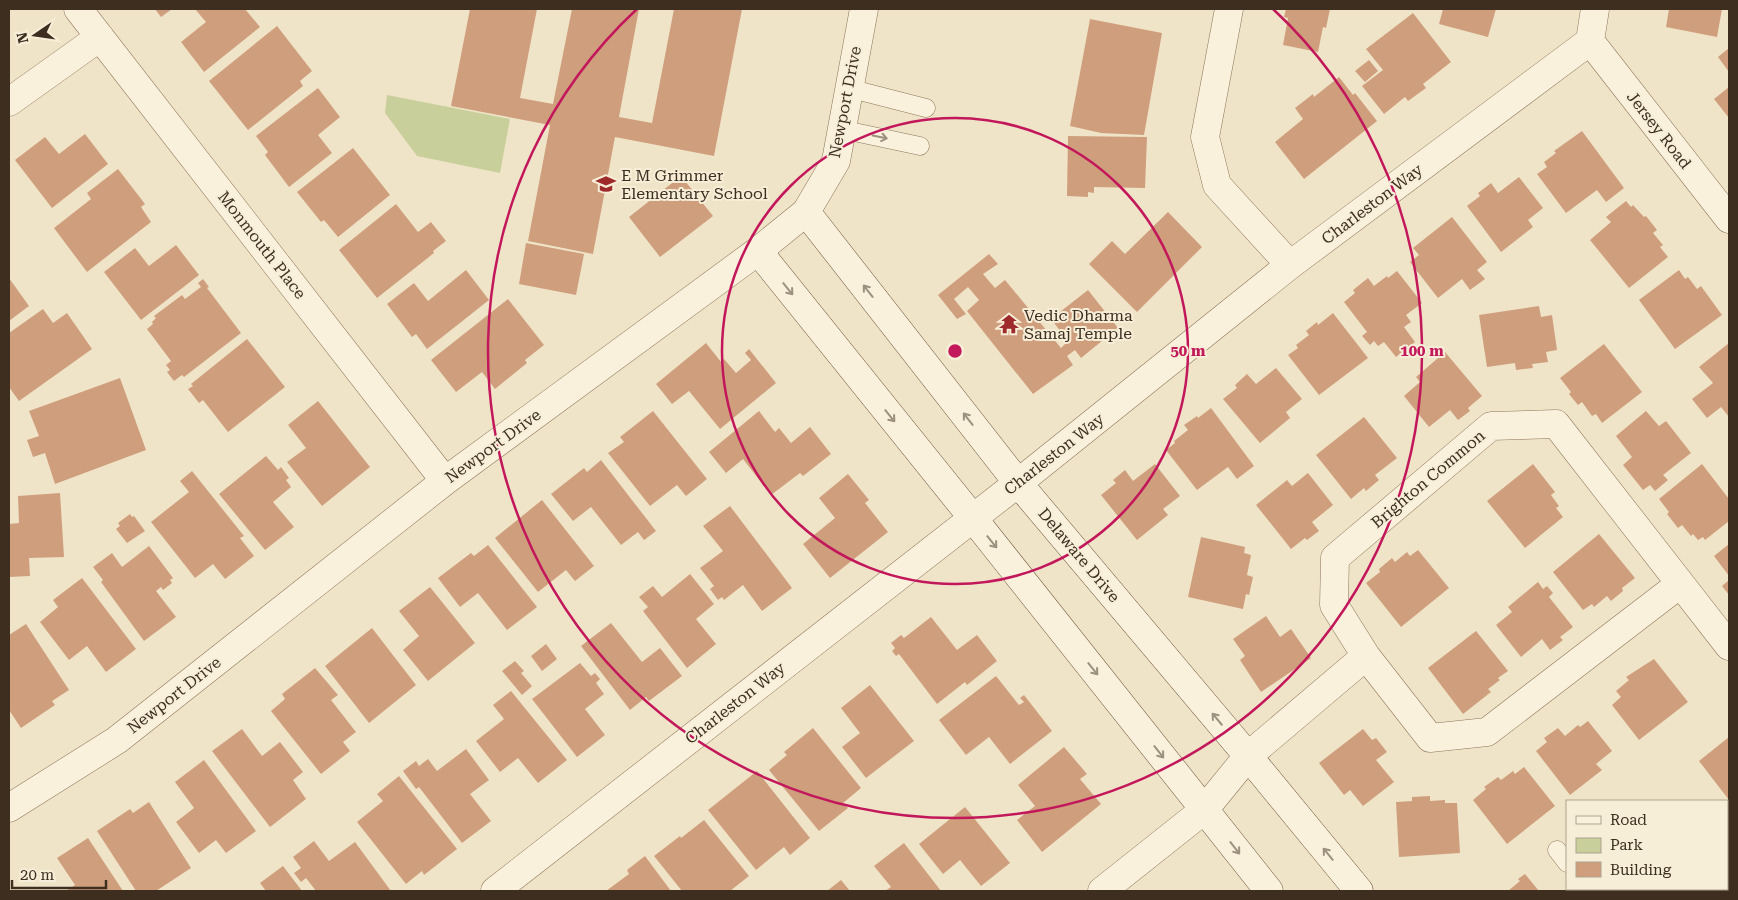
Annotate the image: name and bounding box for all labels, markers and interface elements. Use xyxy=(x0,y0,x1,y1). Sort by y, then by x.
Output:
north arrow xyxy=(10,10,60,60)
text: N xyxy=(13,31,31,45)
street label: Newport Drive xyxy=(825,44,865,160)
street label: Jersey Road xyxy=(1623,87,1695,173)
one-way arrow xyxy=(872,133,888,143)
street label: Charleston Way xyxy=(1318,159,1427,248)
place label: E M Grimmer Elementary School xyxy=(621,166,768,203)
school or university icon: E M Grimmer Elementary School xyxy=(595,173,617,195)
street label: Monmouth Place xyxy=(214,187,310,303)
one-way arrow xyxy=(783,282,794,295)
one-way arrow xyxy=(863,285,874,298)
place label: Vedic Dharma Samaj Temple xyxy=(1024,306,1133,343)
temple icon: Vedic Dharma Samaj Temple xyxy=(998,313,1020,335)
centre of rings xyxy=(946,342,964,360)
text: 50 m xyxy=(1170,342,1206,360)
text: 100 m xyxy=(1400,342,1444,360)
street label: Newport Drive xyxy=(441,405,545,487)
one-way arrow xyxy=(885,409,896,422)
street label: Charleston Way xyxy=(1000,409,1108,499)
one-way arrow xyxy=(963,413,974,426)
street label: Brighton Common xyxy=(1367,426,1489,532)
street label: Delaware Drive xyxy=(1034,504,1124,606)
one-way arrow xyxy=(987,536,998,549)
street label: Newport Drive xyxy=(123,652,225,737)
street label: Charleston Way xyxy=(681,658,789,748)
one-way arrow xyxy=(1088,663,1099,676)
one-way arrow xyxy=(1211,713,1222,726)
one-way arrow xyxy=(1154,746,1165,759)
legend xyxy=(1566,800,1728,890)
text: Road xyxy=(1610,811,1647,829)
text: Park xyxy=(1610,836,1644,854)
one-way arrow xyxy=(1229,841,1240,854)
one-way arrow xyxy=(1322,847,1333,860)
scale bar xyxy=(12,858,106,890)
text: Building xyxy=(1610,861,1672,879)
text: 20 m xyxy=(20,866,55,884)

